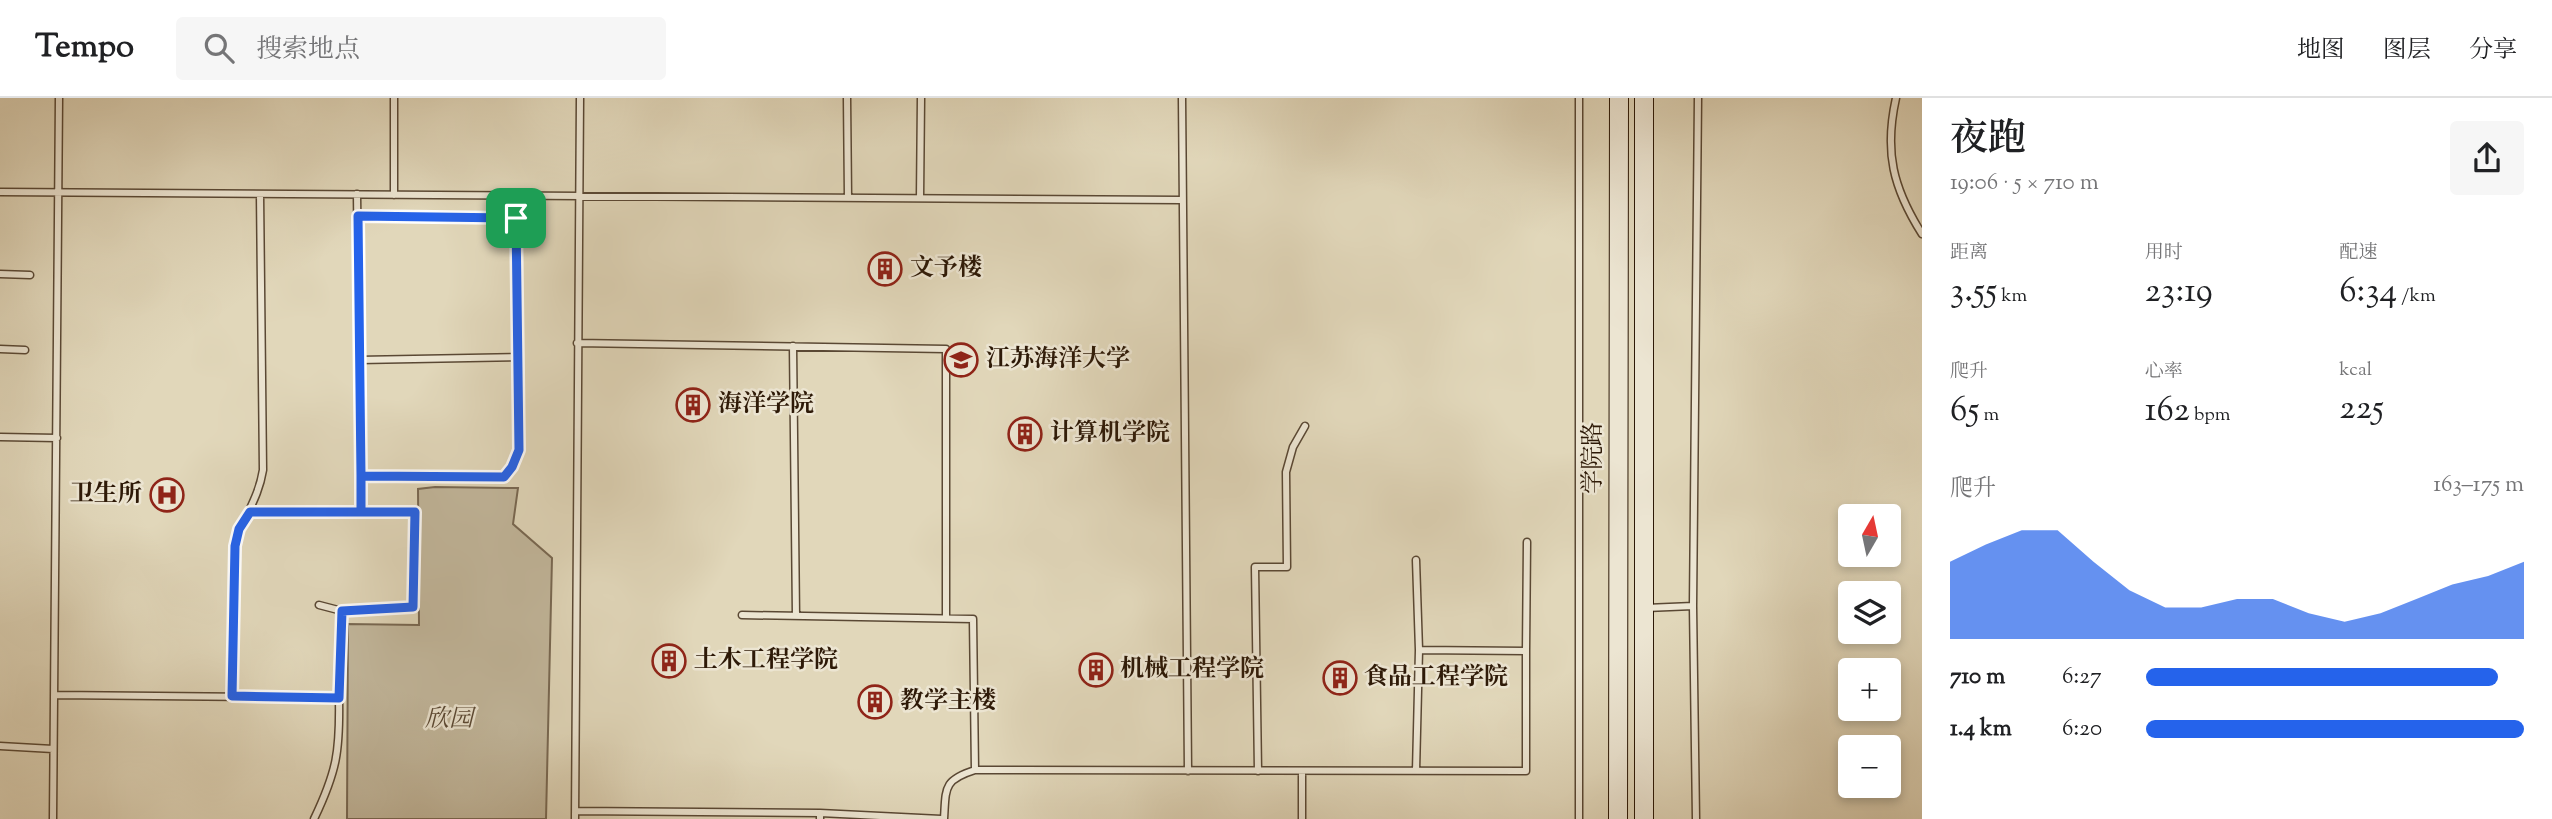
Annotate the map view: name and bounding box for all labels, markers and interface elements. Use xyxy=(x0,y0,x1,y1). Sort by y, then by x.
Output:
search box xyxy=(176,17,666,80)
text: Tempo xyxy=(35,24,134,72)
icon: search xyxy=(200,29,238,67)
text: 搜索地点 xyxy=(256,32,360,69)
text: 地图 xyxy=(2297,34,2345,68)
text: 图层 xyxy=(2383,34,2431,68)
text: 分享 xyxy=(2469,34,2517,68)
text: 夜跑 xyxy=(1950,114,2026,168)
button: share xyxy=(2450,121,2524,195)
text: 19:06 · 5 × 710 m xyxy=(1950,167,2099,200)
pin xyxy=(486,188,546,248)
icon: arrive xyxy=(497,199,535,237)
text: 距离 xyxy=(1950,240,1988,267)
text: 用时 xyxy=(2145,240,2183,267)
text: 配速 xyxy=(2339,240,2377,267)
building icon: 文予楼 xyxy=(866,250,904,288)
place label: 文予楼 xyxy=(910,252,982,286)
text: 3.55 xyxy=(1950,267,1997,318)
text: 23:19 xyxy=(2145,267,2213,318)
text: 6:34 xyxy=(2339,267,2397,318)
text: km xyxy=(1997,283,2027,310)
text: /km xyxy=(2397,283,2436,310)
school or university icon: 江苏海洋大学 xyxy=(942,341,980,379)
place label: 江苏海洋大学 xyxy=(986,343,1130,377)
text: kcal xyxy=(2339,357,2372,384)
text: 爬升 xyxy=(1950,359,1988,386)
text: 心率 xyxy=(2145,359,2183,386)
text: 225 xyxy=(2339,384,2384,435)
building icon: 海洋学院 xyxy=(674,386,712,424)
text: 65 xyxy=(1950,386,1979,437)
text: 162 xyxy=(2145,386,2190,437)
place label: 海洋学院 xyxy=(718,388,814,422)
text: m xyxy=(1979,402,1999,429)
text: bpm xyxy=(2190,402,2231,429)
building icon: 计算机学院 xyxy=(1006,415,1044,453)
place label: 计算机学院 xyxy=(1050,417,1170,451)
street label: 学院路 xyxy=(1577,422,1611,494)
text: 163–175 m xyxy=(2433,469,2524,502)
text: 爬升 xyxy=(1950,473,1996,506)
hospital icon: 卫生所 xyxy=(148,476,186,514)
place label: 卫生所 xyxy=(70,478,142,512)
north arrow xyxy=(1838,504,1900,567)
map controls xyxy=(1838,504,1901,798)
button: layers xyxy=(1838,581,1901,644)
building icon: 土木工程学院 xyxy=(650,642,688,680)
place label: 土木工程学院 xyxy=(694,644,838,678)
building icon: 机械工程学院 xyxy=(1077,651,1115,689)
place label: 机械工程学院 xyxy=(1120,653,1264,687)
button: + xyxy=(1838,658,1901,721)
building icon: 食品工程学院 xyxy=(1321,659,1359,697)
place label: 食品工程学院 xyxy=(1364,661,1508,695)
text: 710 m xyxy=(1950,661,2005,694)
text: 6:27 xyxy=(2062,661,2101,694)
building icon: 教学主楼 xyxy=(856,683,894,721)
place label: 教学主楼 xyxy=(900,685,996,719)
park label: 欣园 xyxy=(425,703,477,737)
text: 1.4 km xyxy=(1950,713,2012,746)
text: 6:20 xyxy=(2062,713,2102,746)
button: − xyxy=(1838,735,1901,798)

